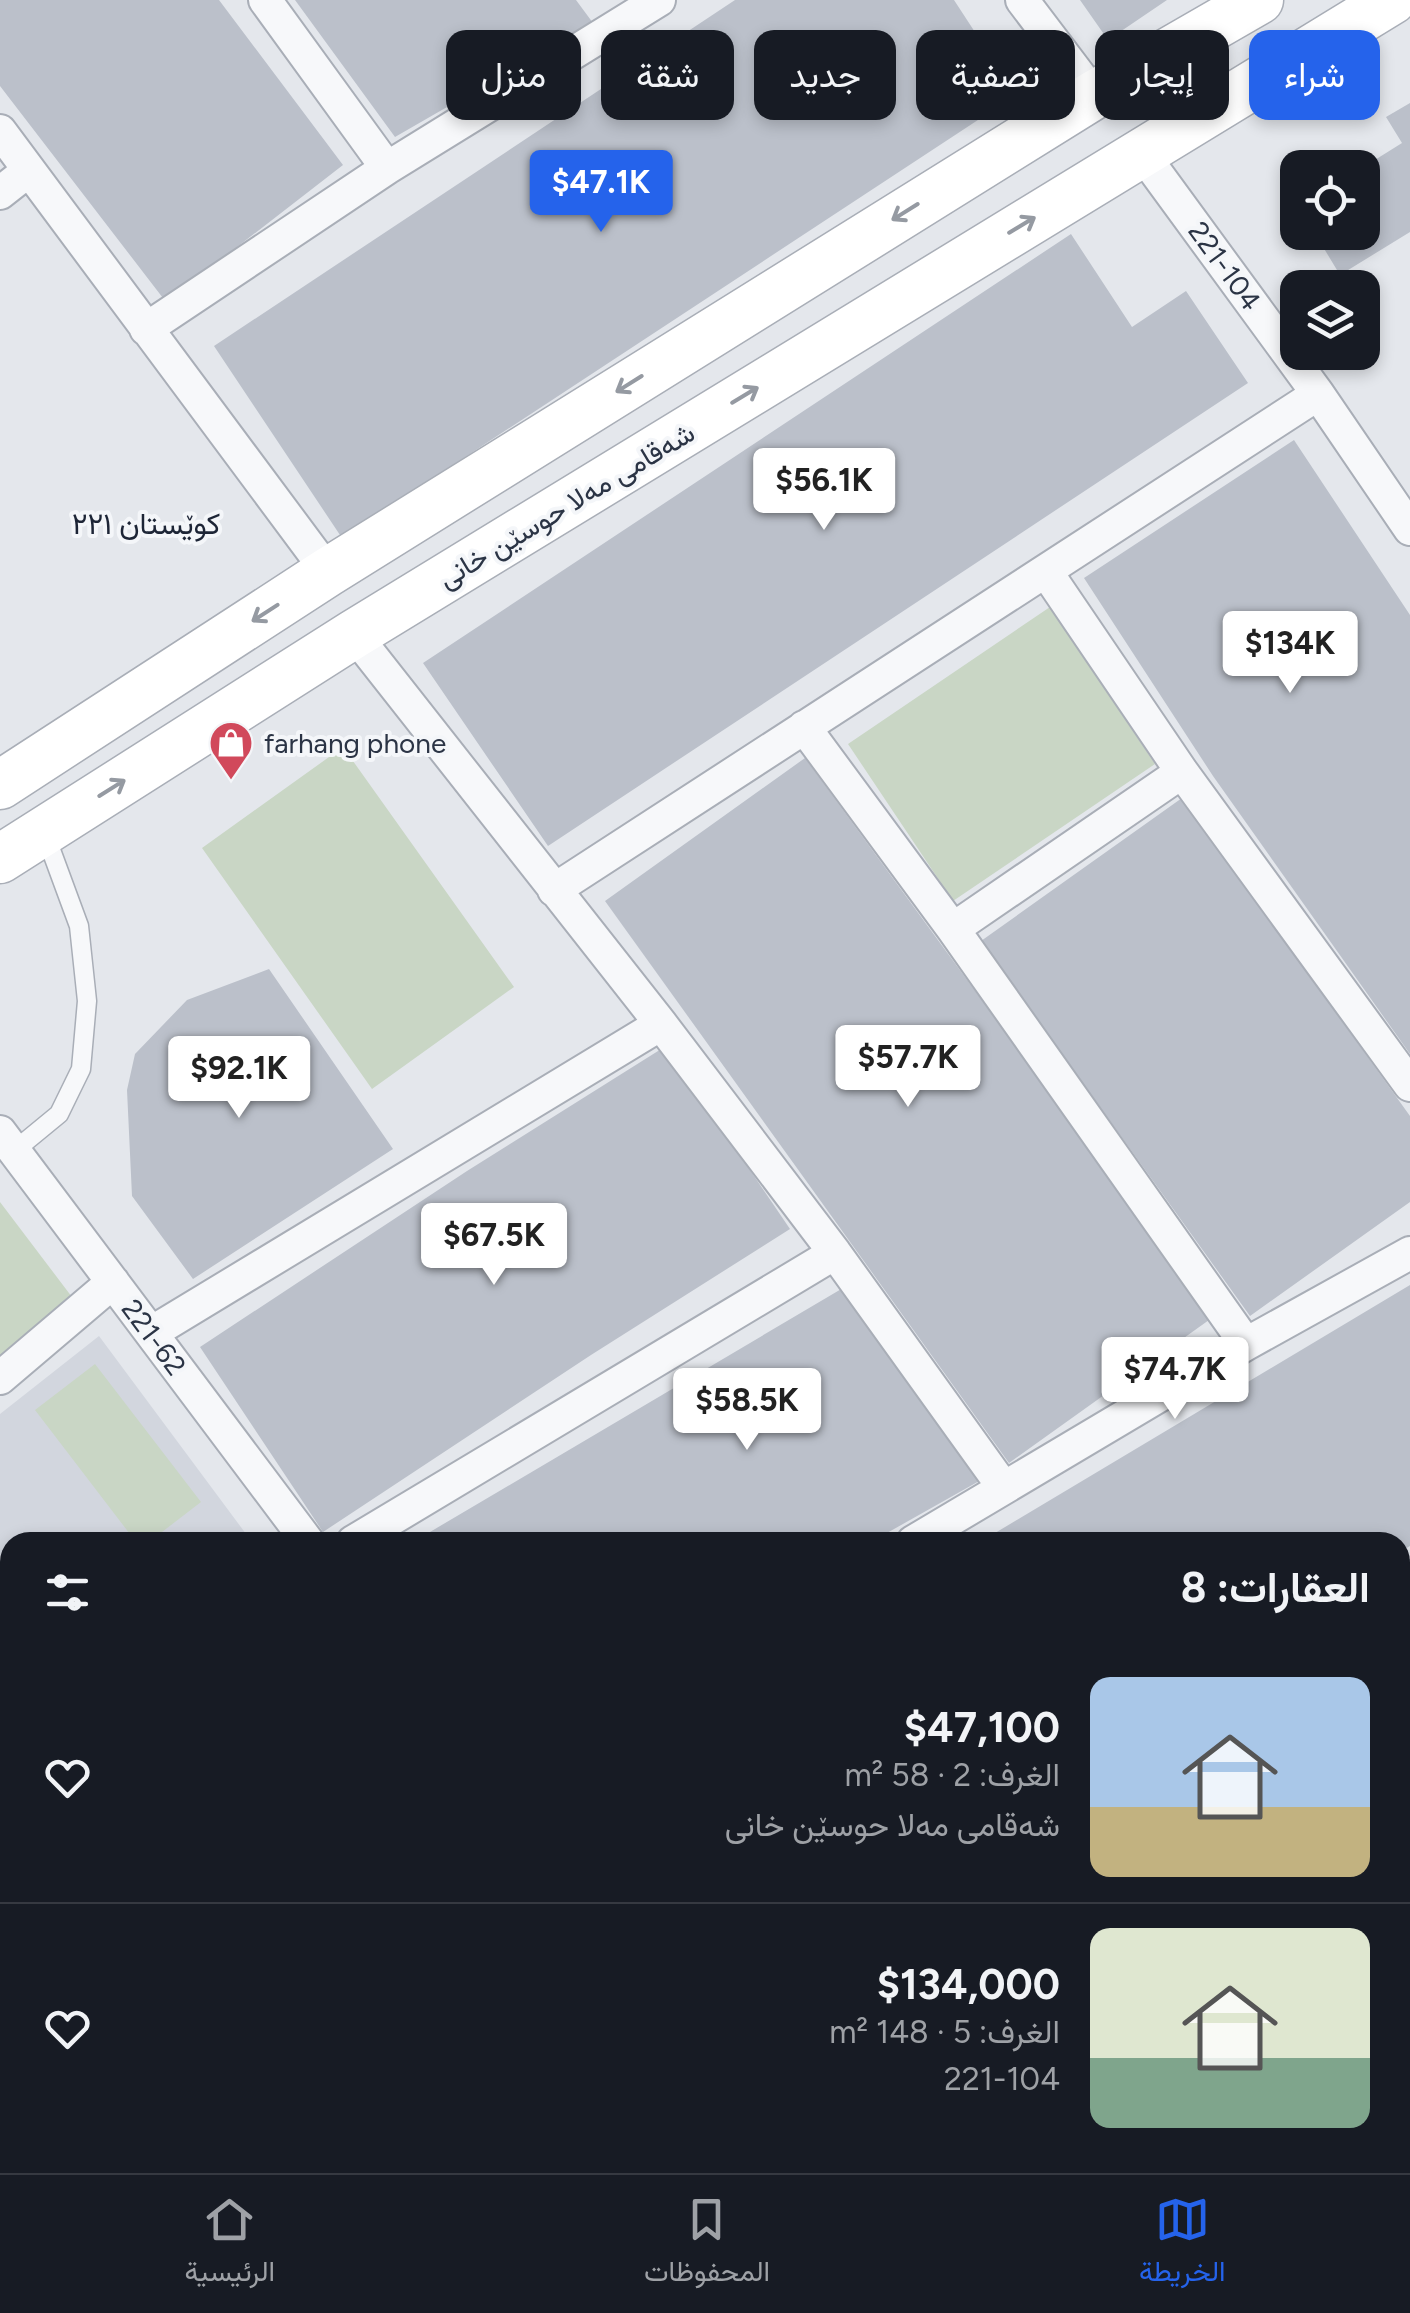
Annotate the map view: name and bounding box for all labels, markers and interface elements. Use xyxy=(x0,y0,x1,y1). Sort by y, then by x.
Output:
chip: منزل xyxy=(446,30,581,120)
chip: شقة xyxy=(601,30,734,120)
chip: جديد xyxy=(754,30,896,120)
chip: تصفية xyxy=(916,30,1075,120)
chip: إيجار xyxy=(1095,30,1229,120)
chip: شراء xyxy=(1249,30,1380,120)
pin: $47.1K xyxy=(520,150,682,235)
map controls xyxy=(1280,150,1380,370)
button: locate xyxy=(1280,150,1380,250)
text: $47.1K xyxy=(552,163,650,201)
one-way arrow xyxy=(891,202,920,223)
one-way arrow xyxy=(1007,215,1036,235)
street label: 221-104 xyxy=(1181,215,1269,317)
button: layers xyxy=(1280,270,1380,370)
one-way arrow xyxy=(615,374,644,395)
one-way arrow xyxy=(730,385,759,405)
street label: شەقامی مەلا حوسێن خانی xyxy=(432,415,701,596)
pin: $56.1K xyxy=(743,448,905,533)
text: $56.1K xyxy=(775,461,873,499)
district label: کوێستان ٢٢١ xyxy=(72,505,220,542)
one-way arrow xyxy=(252,603,280,624)
pin: $134K xyxy=(1220,611,1360,696)
text: $134K xyxy=(1245,624,1335,662)
shop icon: farhang phone xyxy=(208,720,254,781)
place label: farhang phone xyxy=(264,726,446,760)
one-way arrow xyxy=(97,777,126,798)
pin: $57.7K xyxy=(827,1025,989,1110)
pin: $92.1K xyxy=(158,1036,320,1121)
text: $57.7K xyxy=(857,1038,959,1076)
text: $92.1K xyxy=(190,1049,288,1087)
pin: $67.5K xyxy=(413,1203,575,1288)
text: $67.5K xyxy=(443,1216,545,1254)
street label: 221-62 xyxy=(115,1292,193,1382)
pin: $74.7K xyxy=(1094,1337,1256,1422)
text: $74.7K xyxy=(1124,1350,1226,1388)
pin: $58.5K xyxy=(666,1368,828,1453)
text: $58.5K xyxy=(695,1381,799,1419)
text: العقارات: 8 xyxy=(1181,1562,1370,1613)
icon: filters xyxy=(40,1565,95,1620)
text: $47,100 xyxy=(904,1702,1060,1753)
icon: home xyxy=(1170,1717,1290,1837)
icon: heart xyxy=(40,1750,95,1805)
text: الغرف: 2 · 58 m² xyxy=(845,1756,1060,1794)
text: شەقامی مەلا حوسێن خانی xyxy=(725,1806,1060,1844)
text: $134,000 xyxy=(877,1959,1060,2010)
icon: home xyxy=(1170,1968,1290,2088)
icon: heart xyxy=(40,2001,95,2056)
text: الغرف: 5 · 148 m² xyxy=(829,2013,1060,2051)
text: 221-104 xyxy=(944,2060,1060,2098)
tab: الرئيسية xyxy=(184,2192,275,2296)
tab: المحفوظات xyxy=(644,2192,770,2296)
tab: الخريطة xyxy=(1139,2192,1226,2296)

